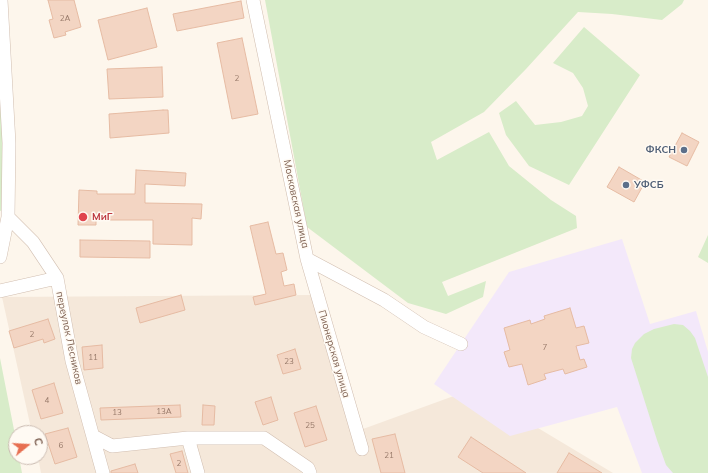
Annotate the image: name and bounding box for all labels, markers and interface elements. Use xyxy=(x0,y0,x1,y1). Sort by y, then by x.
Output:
house number: 2А xyxy=(60,14,70,24)
house number: 2 xyxy=(235,74,239,84)
place label: ФКСН xyxy=(646,144,676,156)
marker: ФКСН xyxy=(679,145,689,155)
street label: Московская улица xyxy=(281,159,311,249)
place label: УФСБ xyxy=(634,179,664,191)
marker: УФСБ xyxy=(621,180,631,190)
marker: МиГ xyxy=(77,211,89,223)
place label: МиГ xyxy=(92,211,113,223)
street label: переулок Лесников xyxy=(53,290,85,386)
street label: Пионерская улица xyxy=(316,309,352,399)
house number: 2 xyxy=(30,330,34,340)
house number: 7 xyxy=(543,343,547,353)
house number: 11 xyxy=(88,353,98,363)
house number: 23 xyxy=(284,357,294,367)
house number: 4 xyxy=(45,396,49,406)
house number: 13А xyxy=(156,407,172,417)
house number: 13 xyxy=(112,408,122,418)
house number: 25 xyxy=(305,421,315,431)
north arrow xyxy=(8,425,48,465)
text: С xyxy=(31,436,46,447)
house number: 6 xyxy=(59,441,63,451)
house number: 21 xyxy=(384,451,394,461)
house number: 2 xyxy=(177,459,181,469)

